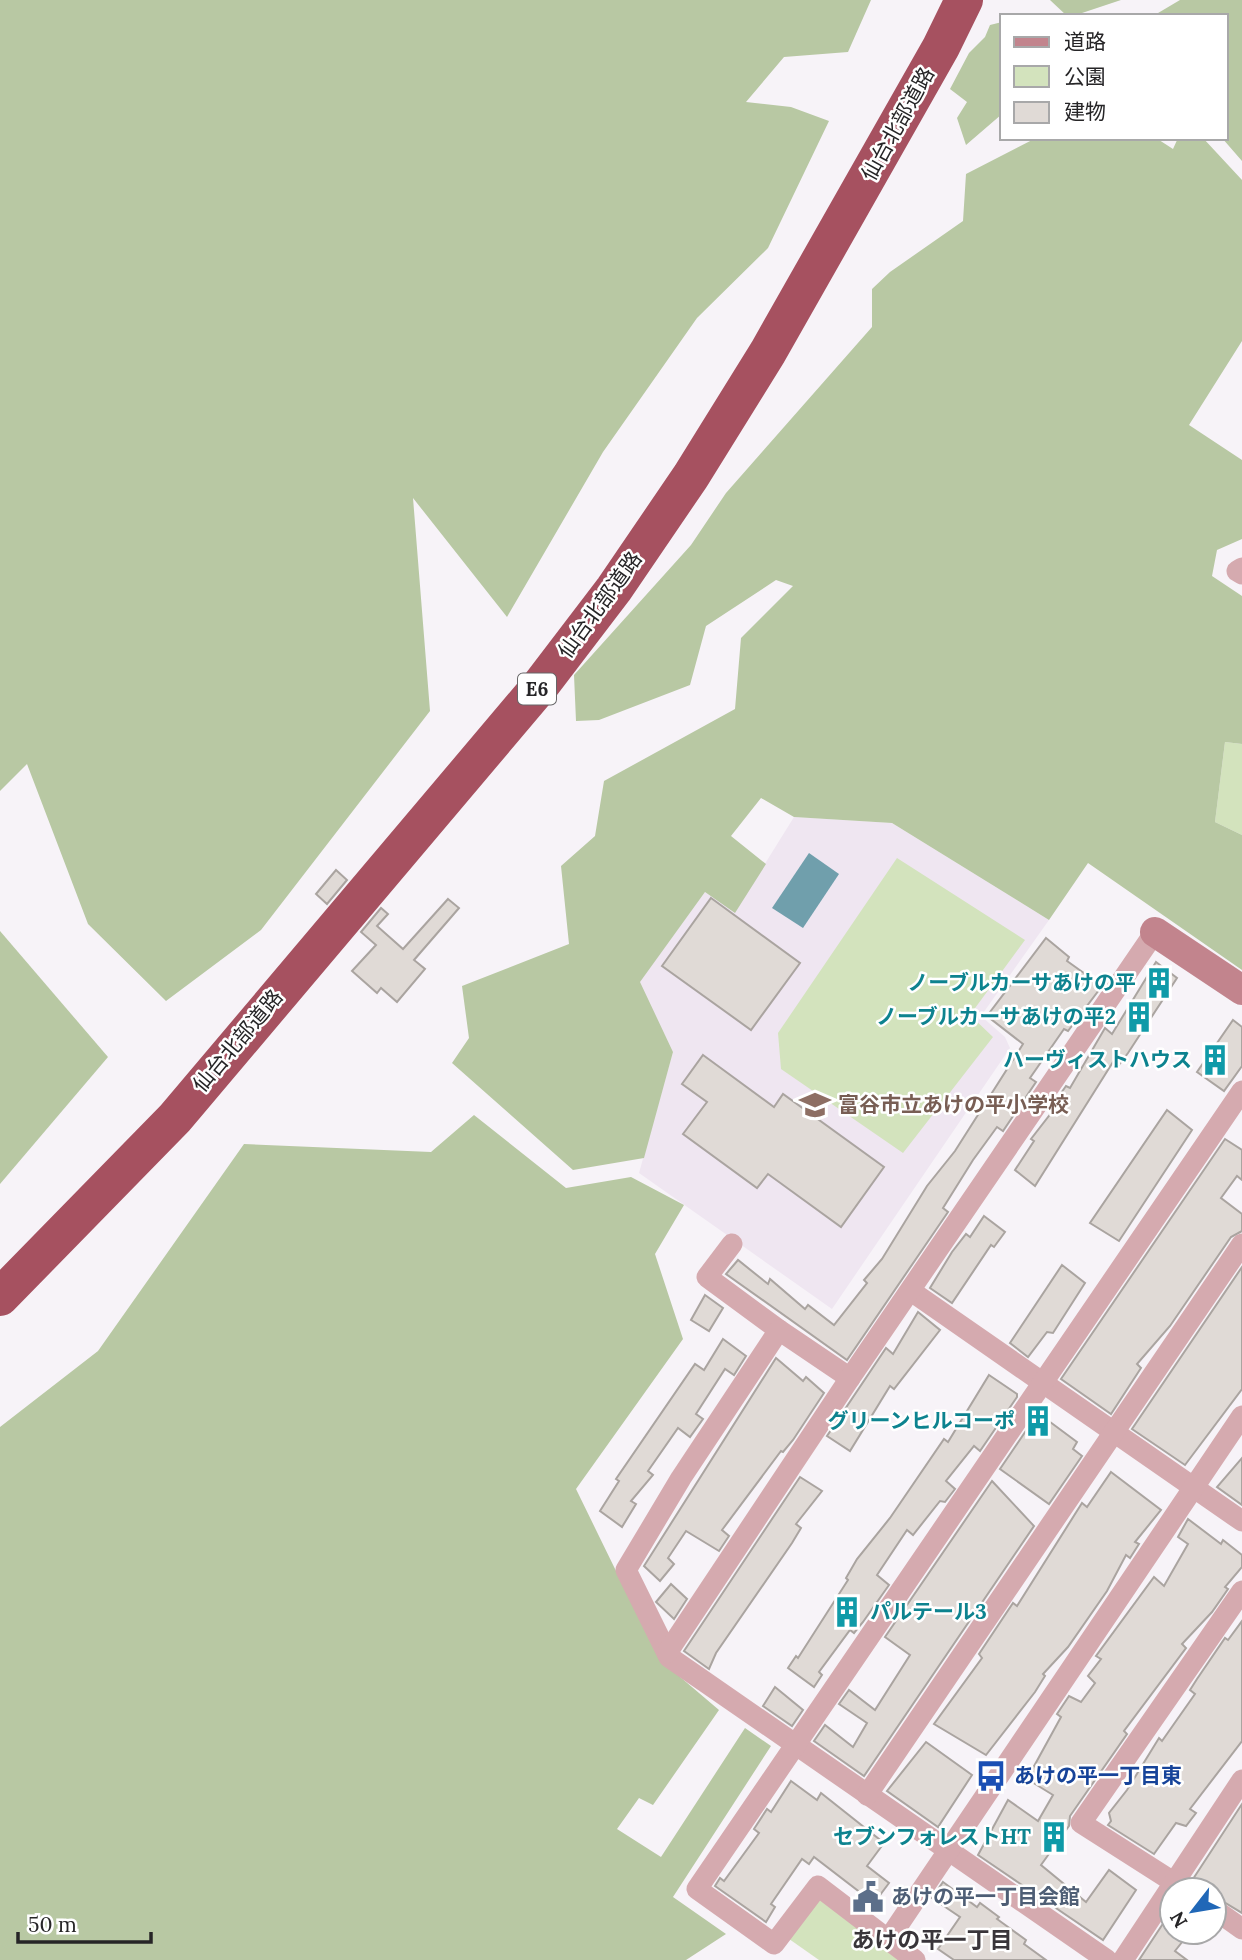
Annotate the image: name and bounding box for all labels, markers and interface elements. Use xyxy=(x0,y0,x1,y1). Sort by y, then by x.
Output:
legend xyxy=(1000,14,1228,140)
text: 道路 xyxy=(1064,28,1106,55)
street label: 仙台北部道路 xyxy=(855,62,940,185)
text: 公園 xyxy=(1064,63,1106,90)
text: 建物 xyxy=(1064,98,1106,125)
street label: 仙台北部道路 xyxy=(552,546,648,664)
road number: E6 xyxy=(518,674,556,704)
building icon: ノーブルカーサあけの平 xyxy=(1142,966,1176,1000)
place label: ノーブルカーサあけの平 xyxy=(907,969,1136,996)
street label: 仙台北部道路 xyxy=(187,984,288,1098)
building icon: ノーブルカーサあけの平2 xyxy=(1122,1000,1156,1034)
place label: ノーブルカーサあけの平2 xyxy=(876,1003,1116,1030)
building icon: ハーヴィストハウス xyxy=(1198,1043,1232,1077)
place label: ハーヴィストハウス xyxy=(1003,1046,1192,1073)
school or university icon: 富谷市立あけの平小学校 xyxy=(798,1088,832,1122)
place label: 富谷市立あけの平小学校 xyxy=(838,1091,1069,1118)
building icon: グリーンヒルコーポ xyxy=(1021,1404,1055,1438)
place label: グリーンヒルコーポ xyxy=(827,1407,1015,1434)
building icon: パルテール3 xyxy=(830,1595,864,1629)
place label: パルテール3 xyxy=(870,1598,987,1625)
bus stop icon: あけの平一丁目東 xyxy=(974,1759,1008,1793)
place label: あけの平一丁目東 xyxy=(1014,1762,1182,1789)
building icon: セブンフォレストHT xyxy=(1037,1820,1071,1854)
place label: セブンフォレストHT xyxy=(833,1823,1031,1850)
north arrow xyxy=(1158,1876,1228,1946)
public building icon: あけの平一丁目会館 xyxy=(851,1880,885,1914)
place label: あけの平一丁目会館 xyxy=(891,1883,1080,1910)
scale bar xyxy=(18,1900,150,1944)
text: N xyxy=(1164,1907,1192,1932)
text: 50 m xyxy=(28,1911,77,1938)
district label: あけの平一丁目 xyxy=(852,1925,1013,1954)

